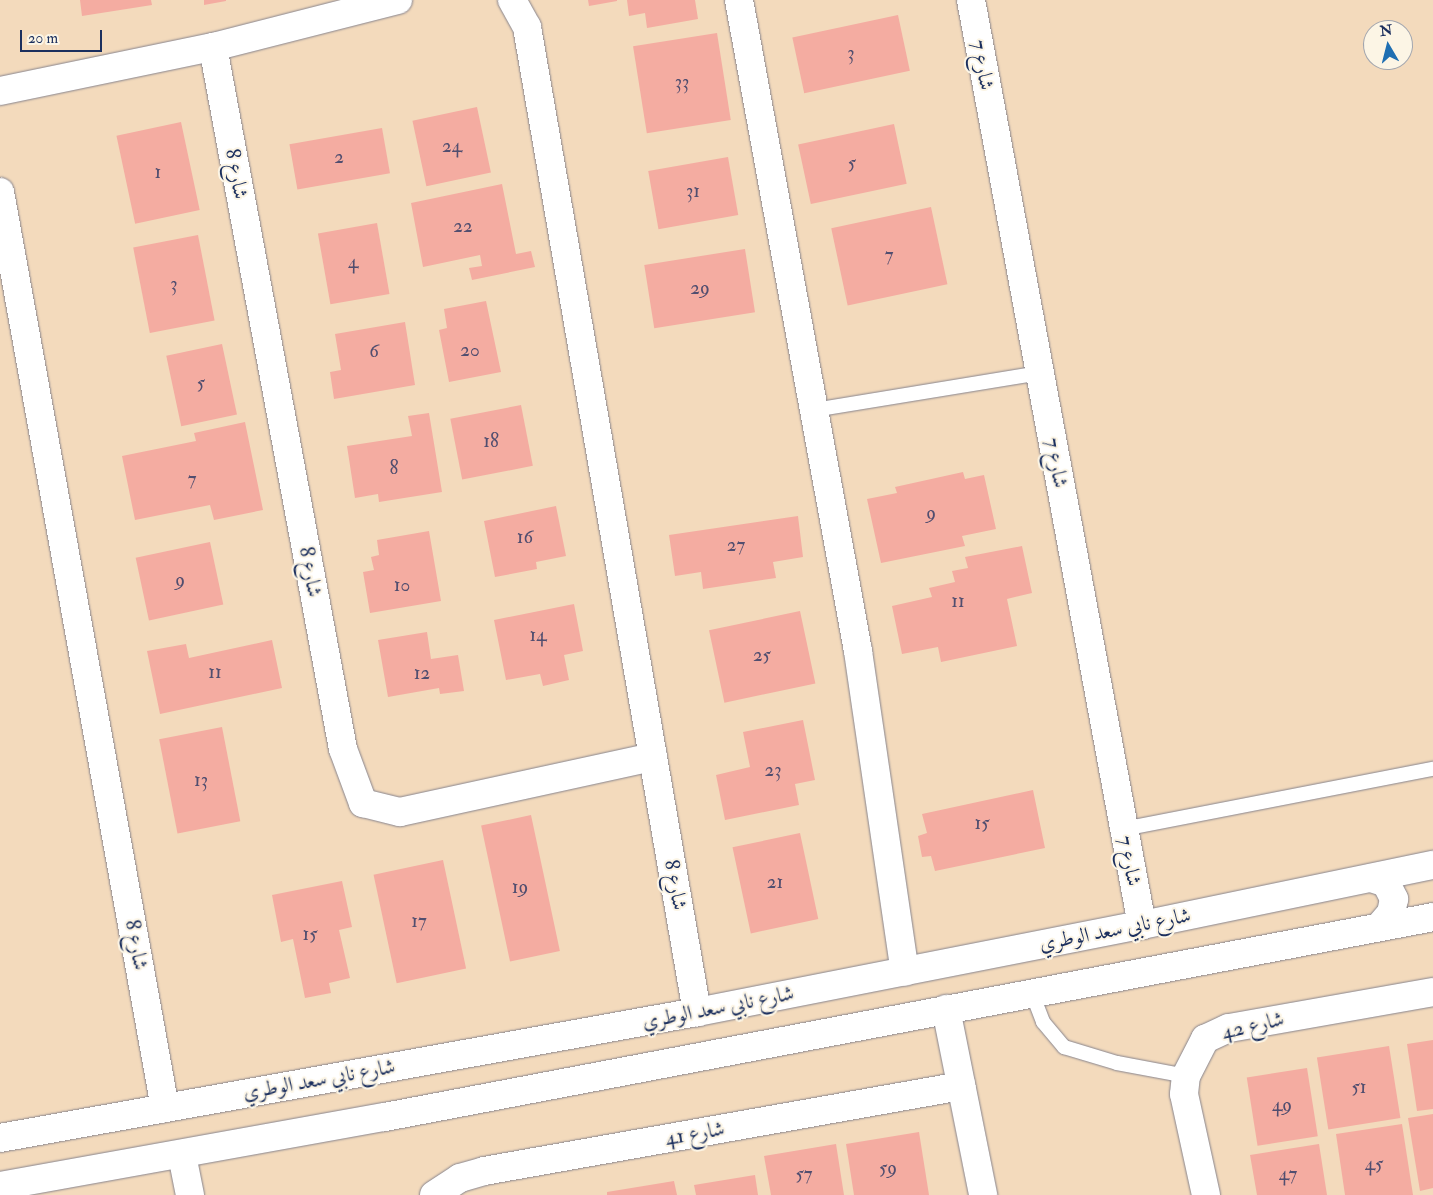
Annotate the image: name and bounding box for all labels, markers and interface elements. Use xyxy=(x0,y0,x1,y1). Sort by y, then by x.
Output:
scale bar xyxy=(22,20,105,52)
north arrow xyxy=(1363,20,1413,70)
text: N xyxy=(1379,21,1393,40)
text: 20 m xyxy=(28,29,58,48)
street label: شارع 7 xyxy=(965,38,999,92)
house number: 3 xyxy=(847,43,855,65)
house number: 33 xyxy=(675,72,689,94)
house number: 24 xyxy=(442,136,462,158)
street label: شارع 8 xyxy=(219,147,253,201)
house number: 2 xyxy=(334,147,344,169)
house number: 5 xyxy=(848,153,856,175)
house number: 1 xyxy=(155,162,161,184)
house number: 31 xyxy=(686,181,700,203)
house number: 22 xyxy=(453,216,473,238)
house number: 7 xyxy=(885,245,893,267)
house number: 4 xyxy=(348,252,358,274)
house number: 3 xyxy=(170,274,178,296)
house number: 29 xyxy=(690,278,710,300)
house number: 20 xyxy=(460,340,480,362)
house number: 6 xyxy=(369,341,379,363)
house number: 5 xyxy=(197,373,205,395)
house number: 18 xyxy=(483,431,499,453)
street label: شارع 7 xyxy=(1039,436,1073,490)
house number: 8 xyxy=(390,458,398,480)
house number: 7 xyxy=(188,469,196,491)
house number: 9 xyxy=(926,503,936,525)
house number: 16 xyxy=(517,527,533,549)
house number: 27 xyxy=(727,535,745,557)
street label: شارع 8 xyxy=(293,545,327,599)
house number: 9 xyxy=(175,570,185,592)
house number: 10 xyxy=(394,575,410,597)
house number: 11 xyxy=(951,591,965,613)
house number: 14 xyxy=(529,625,547,647)
house number: 25 xyxy=(753,645,771,667)
house number: 11 xyxy=(208,662,222,684)
house number: 12 xyxy=(414,663,430,685)
house number: 23 xyxy=(765,760,781,782)
house number: 13 xyxy=(194,770,208,792)
house number: 15 xyxy=(974,813,990,835)
street label: شارع 7 xyxy=(1112,834,1146,888)
street label: شارع 8 xyxy=(658,858,692,912)
house number: 21 xyxy=(767,872,783,894)
house number: 19 xyxy=(512,877,528,899)
street label: شارع نابي سعد الوطري xyxy=(1037,903,1193,957)
house number: 17 xyxy=(411,911,427,933)
street label: شارع 8 xyxy=(119,918,153,972)
house number: 15 xyxy=(302,924,318,946)
street label: شارع نابي سعد الوطري xyxy=(640,981,796,1035)
street label: شارع 42 xyxy=(1220,1007,1286,1045)
street label: شارع نابي سعد الوطري xyxy=(241,1054,397,1106)
house number: 51 xyxy=(1351,1077,1367,1099)
house number: 49 xyxy=(1272,1095,1292,1117)
street label: شارع 41 xyxy=(663,1116,727,1152)
house number: 45 xyxy=(1365,1154,1383,1176)
house number: 59 xyxy=(879,1158,897,1180)
house number: 57 xyxy=(795,1164,813,1186)
house number: 47 xyxy=(1279,1164,1297,1186)

